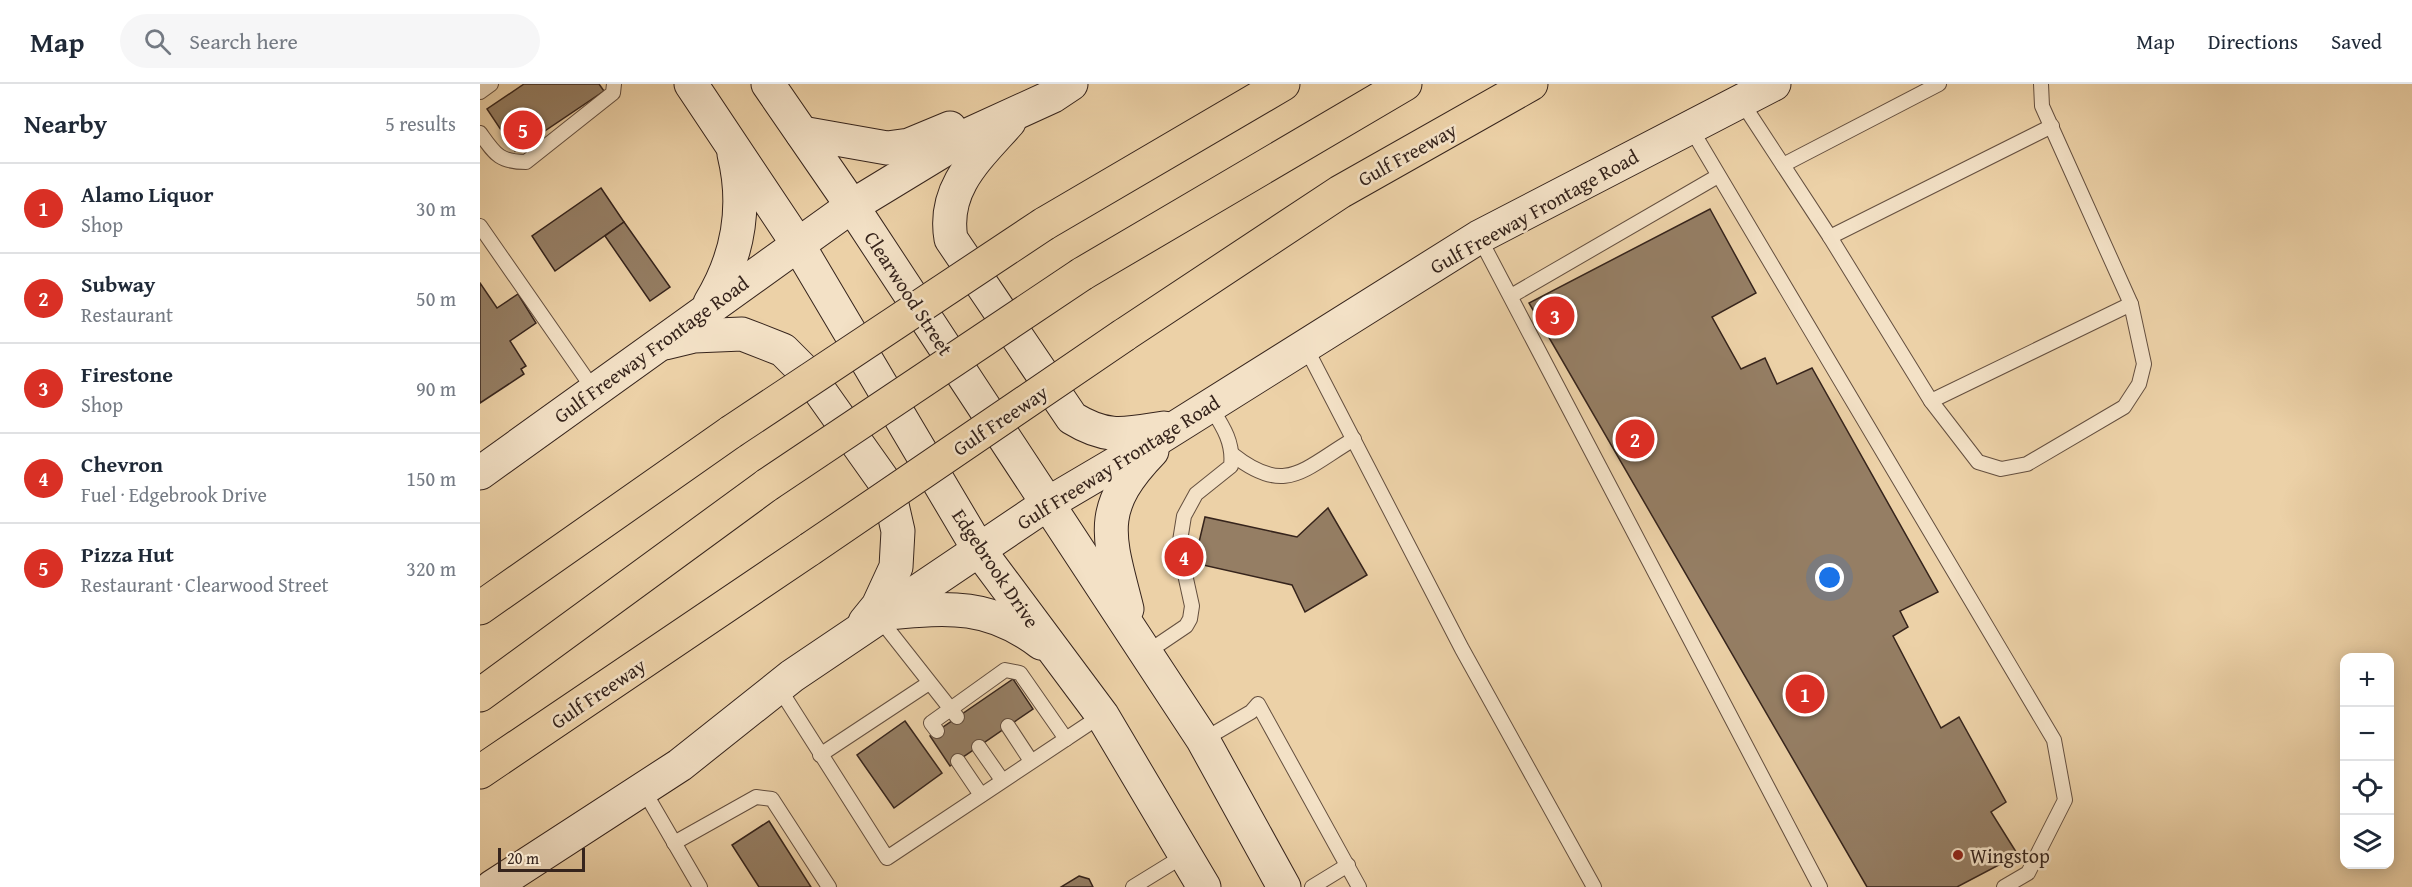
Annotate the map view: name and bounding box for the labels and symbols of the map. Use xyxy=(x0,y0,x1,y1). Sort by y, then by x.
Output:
pin: 5 xyxy=(504,108,543,152)
street label: Gulf Freeway xyxy=(1352,115,1462,193)
street label: Gulf Freeway Frontage Road xyxy=(1424,141,1644,281)
street label: Clearwood Street xyxy=(858,225,960,361)
street label: Gulf Freeway Frontage Road xyxy=(548,268,755,430)
pin: 3 xyxy=(1536,294,1574,338)
street label: Gulf Freeway xyxy=(947,378,1053,462)
street label: Gulf Freeway Frontage Road xyxy=(1011,387,1225,536)
pin: 2 xyxy=(1616,416,1654,462)
street label: Edgebrook Drive xyxy=(945,503,1047,633)
pin: 4 xyxy=(1164,534,1204,580)
your location xyxy=(1815,563,1844,592)
street label: Gulf Freeway xyxy=(545,651,651,735)
pin: 1 xyxy=(1786,672,1824,716)
place label: Wingstop xyxy=(1970,841,2050,870)
scale bar xyxy=(498,845,585,872)
marker: Wingstop xyxy=(1951,848,1965,862)

